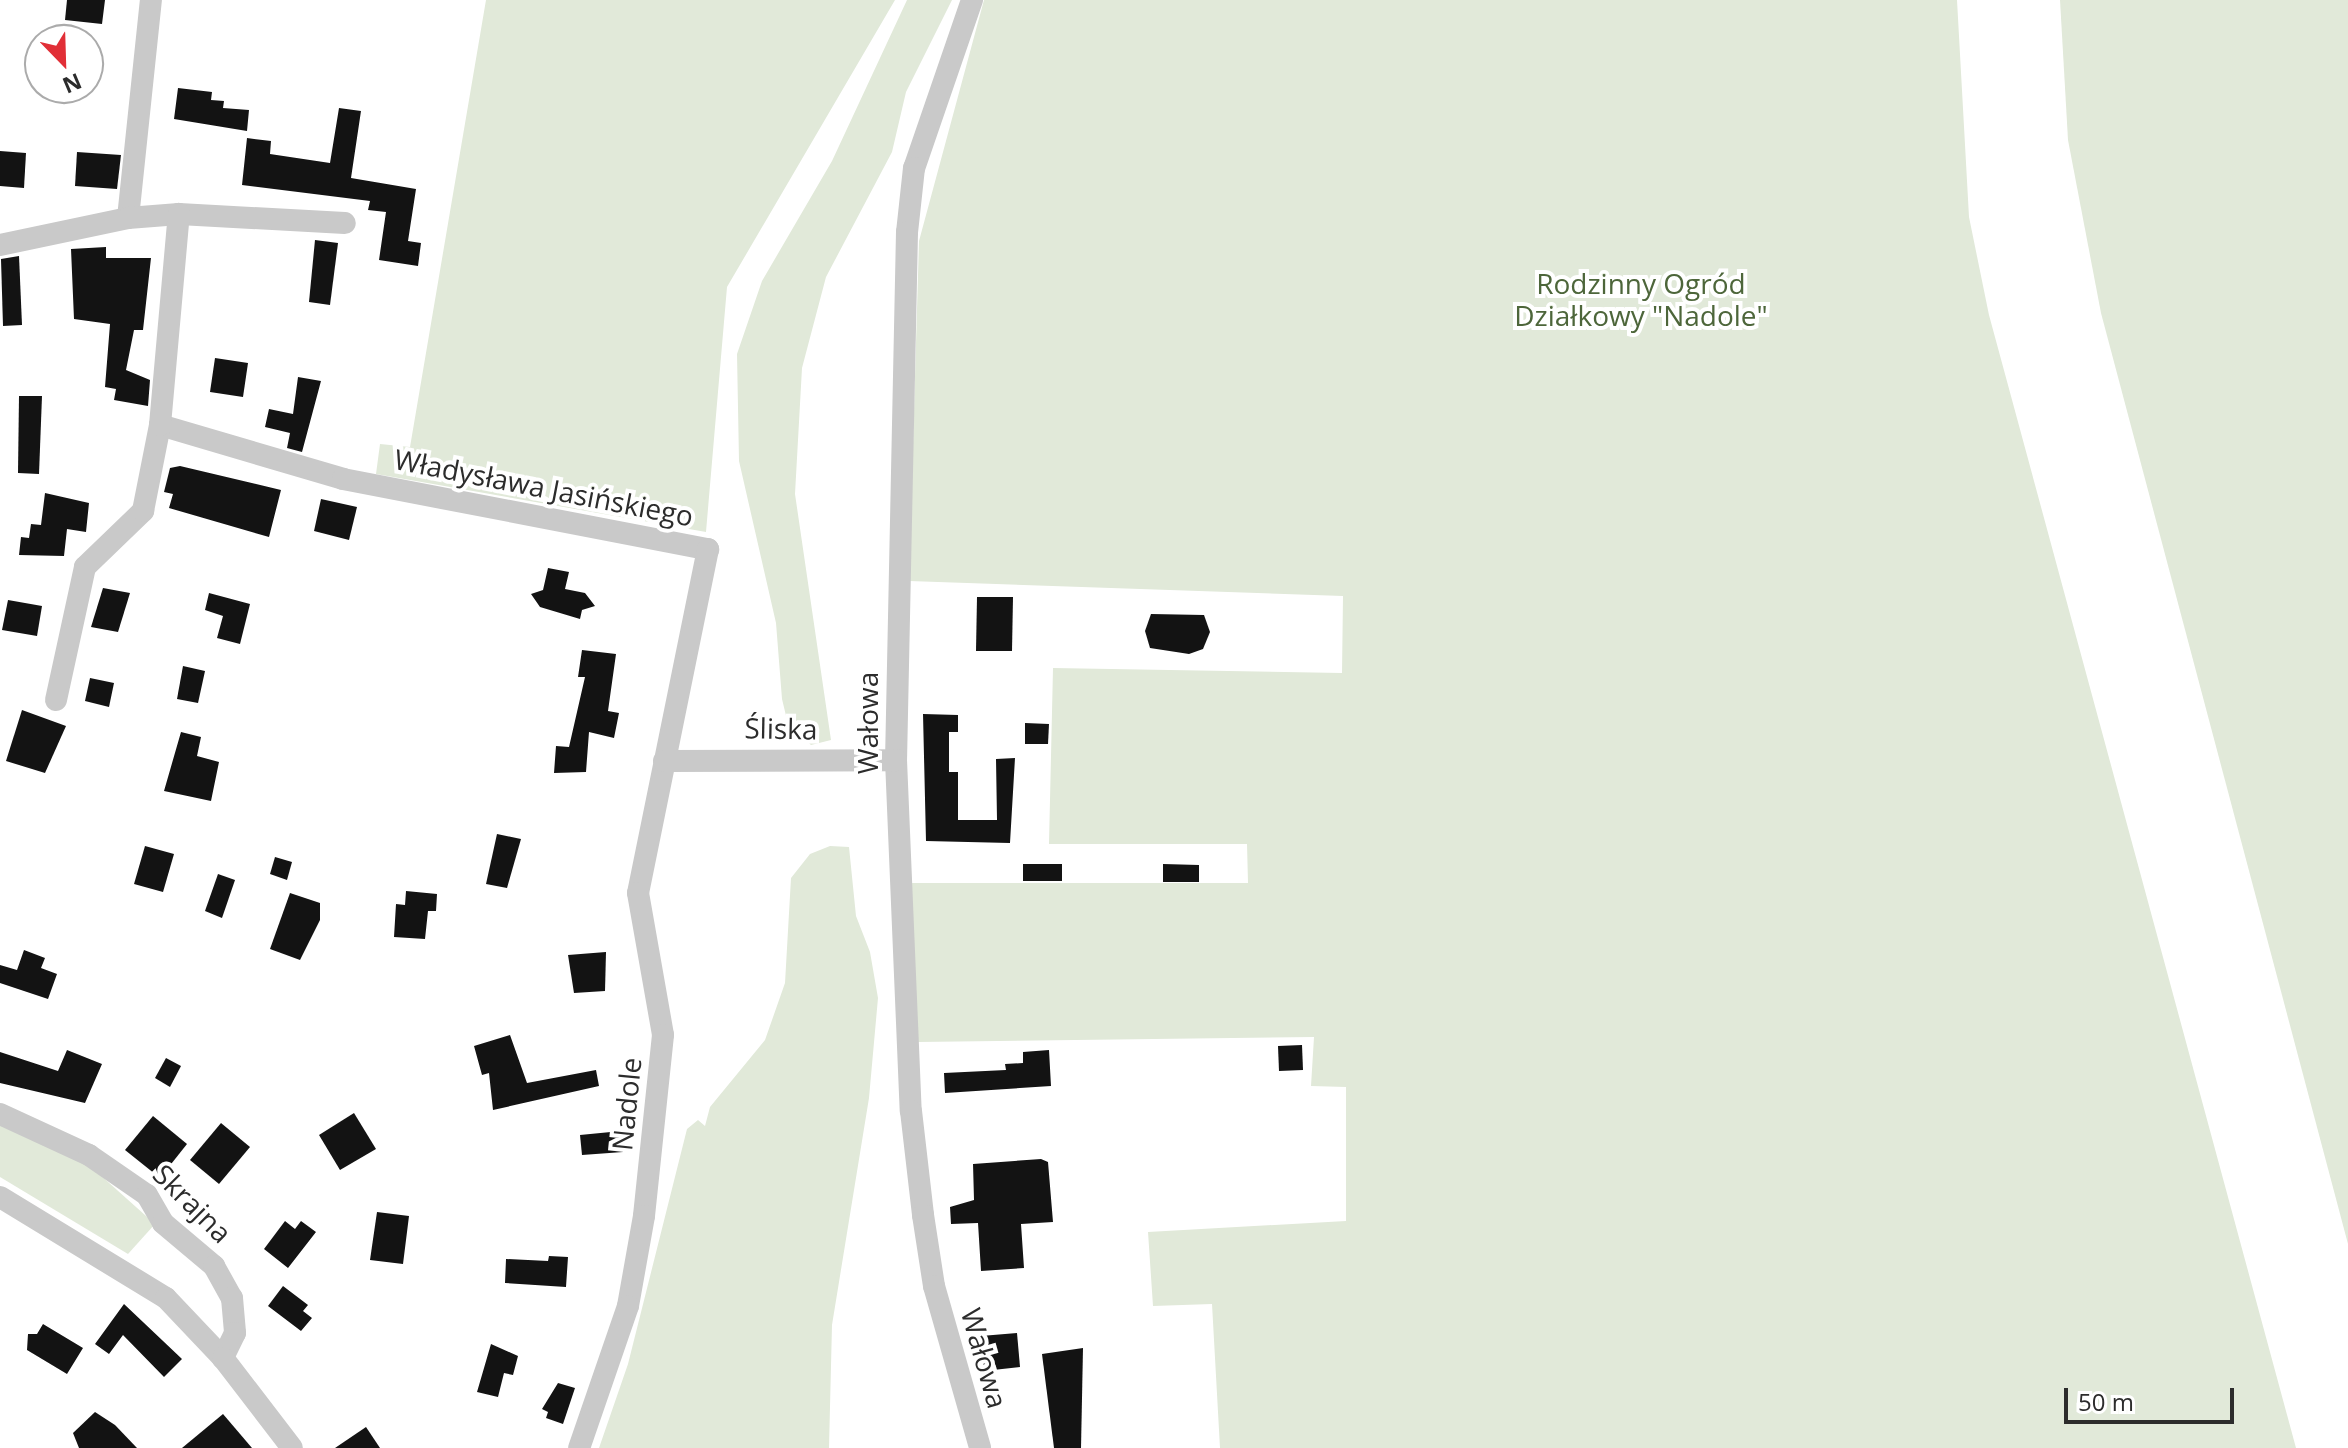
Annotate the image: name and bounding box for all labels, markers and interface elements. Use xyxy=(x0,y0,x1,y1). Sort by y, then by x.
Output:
north arrow xyxy=(24,24,104,104)
text: N xyxy=(59,67,87,102)
park label: Rodzinny Ogród Działkowy "Nadole" xyxy=(1514,266,1768,332)
street label: Władysława Jasińskiego xyxy=(392,442,696,532)
street label: Wałowa xyxy=(850,672,884,774)
street label: Śliska xyxy=(744,711,818,745)
street label: Nadole xyxy=(604,1056,648,1152)
street label: Skrajna xyxy=(147,1157,239,1249)
street label: Wałowa xyxy=(955,1304,1015,1412)
scale bar xyxy=(2068,1372,2238,1422)
text: 50 m xyxy=(2078,1385,2134,1418)

